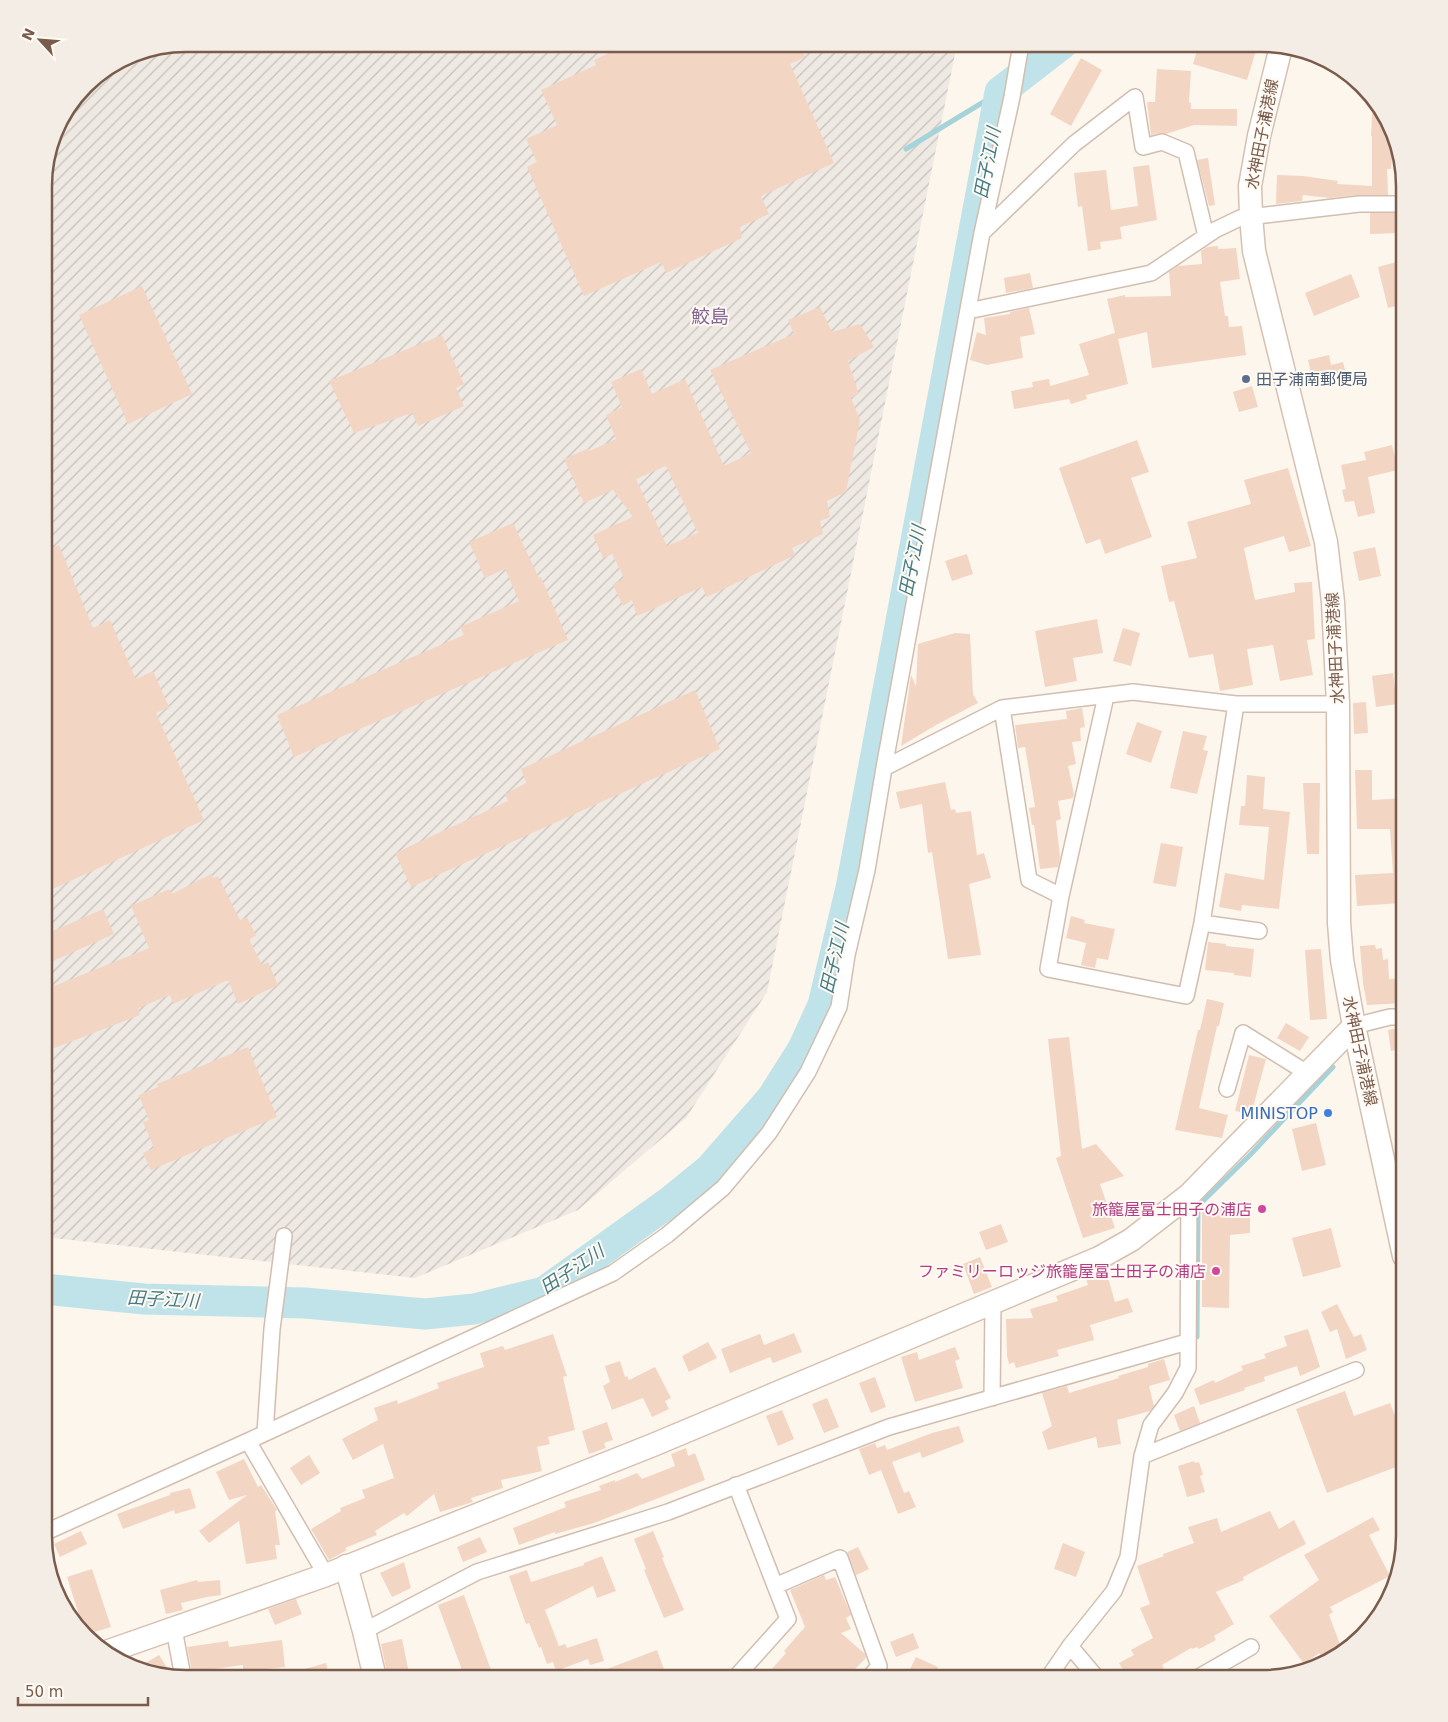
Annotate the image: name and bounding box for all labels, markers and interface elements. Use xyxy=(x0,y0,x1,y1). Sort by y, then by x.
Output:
north arrow xyxy=(15,15,65,65)
text: N xyxy=(19,26,38,43)
street label: 水神田子浦港線 xyxy=(1242,77,1282,191)
water label: 田子江川 xyxy=(970,124,1005,200)
district label: 鮫島 xyxy=(691,305,729,327)
place label: 田子浦南郵便局 xyxy=(1256,370,1368,389)
marker: 田子浦南郵便局 xyxy=(1240,373,1252,385)
water label: 田子江川 xyxy=(895,522,930,598)
street label: 水神田子浦港線 xyxy=(1323,592,1347,704)
water label: 田子江川 xyxy=(816,919,853,995)
street label: 水神田子浦港線 xyxy=(1339,994,1381,1108)
place label: MINISTOP xyxy=(1241,1104,1318,1123)
marker: MINISTOP xyxy=(1322,1107,1334,1119)
place label: 旅籠屋富士田子の浦店 xyxy=(1092,1200,1252,1219)
marker: 旅籠屋富士田子の浦店 xyxy=(1256,1203,1268,1215)
water label: 田子江川 xyxy=(536,1239,609,1298)
place label: ファミリーロッジ旅籠屋富士田子の浦店 xyxy=(918,1262,1206,1281)
marker: ファミリーロッジ旅籠屋富士田子の浦店 xyxy=(1210,1265,1222,1277)
water label: 田子江川 xyxy=(126,1287,201,1311)
scale bar xyxy=(18,1674,148,1706)
text: 50 m xyxy=(25,1683,63,1701)

